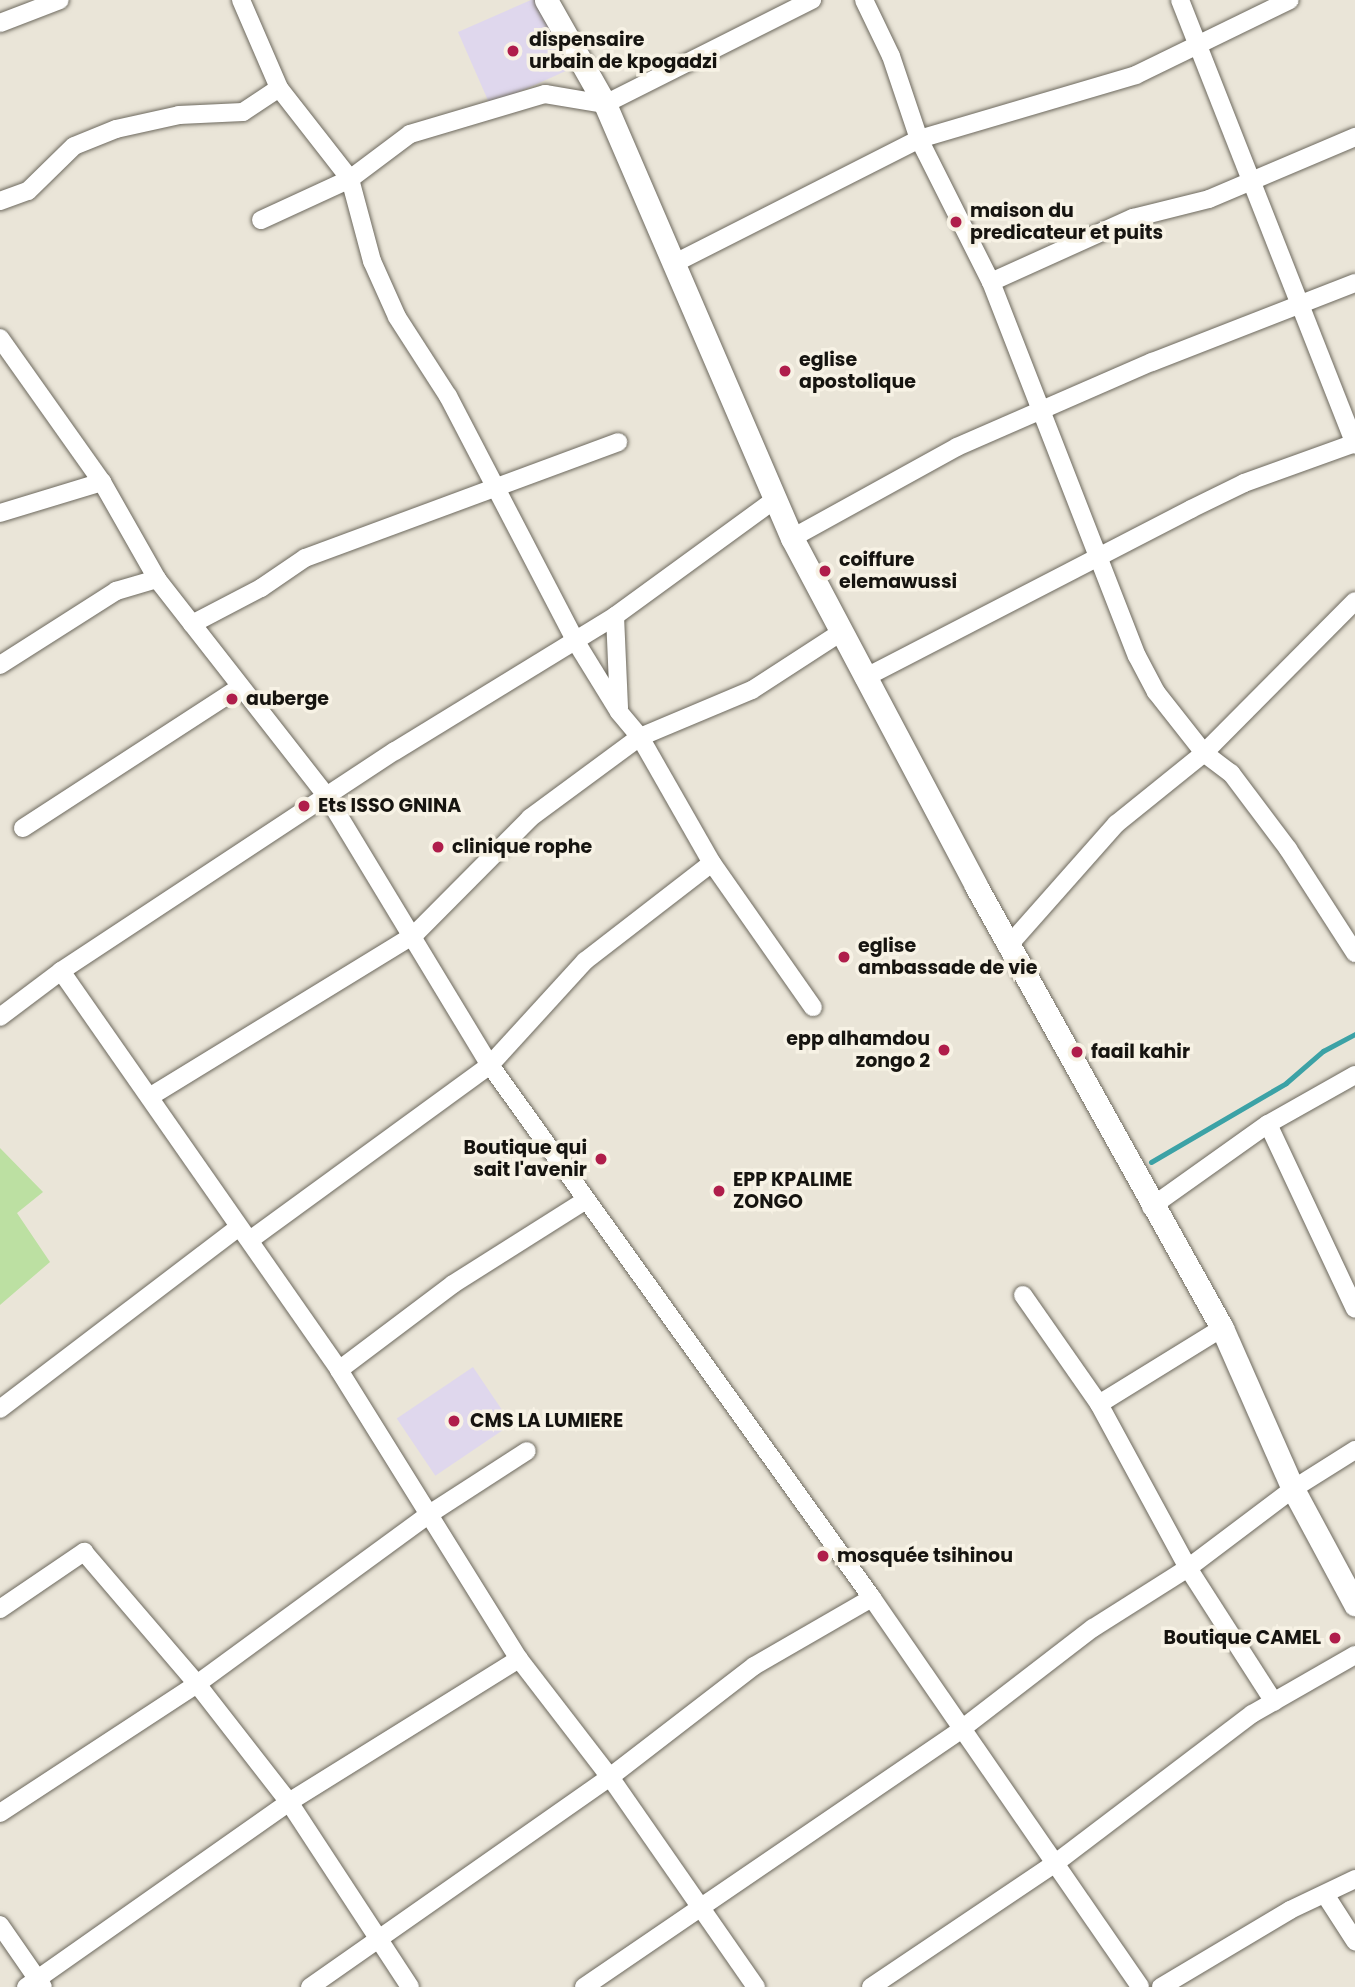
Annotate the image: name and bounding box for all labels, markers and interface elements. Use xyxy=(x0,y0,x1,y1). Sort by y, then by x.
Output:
place label: dispensaire urbain de kpogadzi xyxy=(529,29,717,73)
marker: dispensaire urbain de kpogadzi xyxy=(503,41,523,61)
place label: maison du predicateur et puits xyxy=(970,200,1163,244)
marker: maison du predicateur et puits xyxy=(948,214,964,230)
place label: eglise apostolique xyxy=(799,349,916,393)
marker: eglise apostolique xyxy=(777,363,793,379)
place label: coiffure elemawussi xyxy=(839,549,957,593)
marker: coiffure elemawussi xyxy=(817,563,833,579)
place label: auberge xyxy=(246,688,329,710)
marker: auberge xyxy=(224,691,240,707)
place label: Ets ISSO GNINA xyxy=(318,795,461,817)
marker: Ets ISSO GNINA xyxy=(296,798,312,814)
place label: clinique rophe xyxy=(452,836,592,858)
marker: clinique rophe xyxy=(430,839,446,855)
place label: eglise ambassade de vie xyxy=(858,935,1037,979)
marker: eglise ambassade de vie xyxy=(836,949,852,965)
place label: epp alhamdou zongo 2 xyxy=(786,1028,930,1072)
place label: faail kahir xyxy=(1091,1041,1190,1063)
marker: epp alhamdou zongo 2 xyxy=(936,1042,952,1058)
marker: faail kahir xyxy=(1069,1044,1085,1060)
place label: Boutique qui sait l'avenir xyxy=(464,1137,587,1181)
marker: Boutique qui sait l'avenir xyxy=(593,1151,609,1167)
place label: EPP KPALIME ZONGO xyxy=(733,1169,853,1213)
marker: EPP KPALIME ZONGO xyxy=(711,1183,727,1199)
place label: CMS LA LUMIERE xyxy=(470,1410,623,1432)
marker: CMS LA LUMIERE xyxy=(444,1411,464,1431)
place label: mosquée tsihinou xyxy=(837,1545,1013,1567)
marker: mosquée tsihinou xyxy=(815,1548,831,1564)
place label: Boutique CAMEL xyxy=(1164,1627,1321,1649)
marker: Boutique CAMEL xyxy=(1327,1630,1343,1646)

